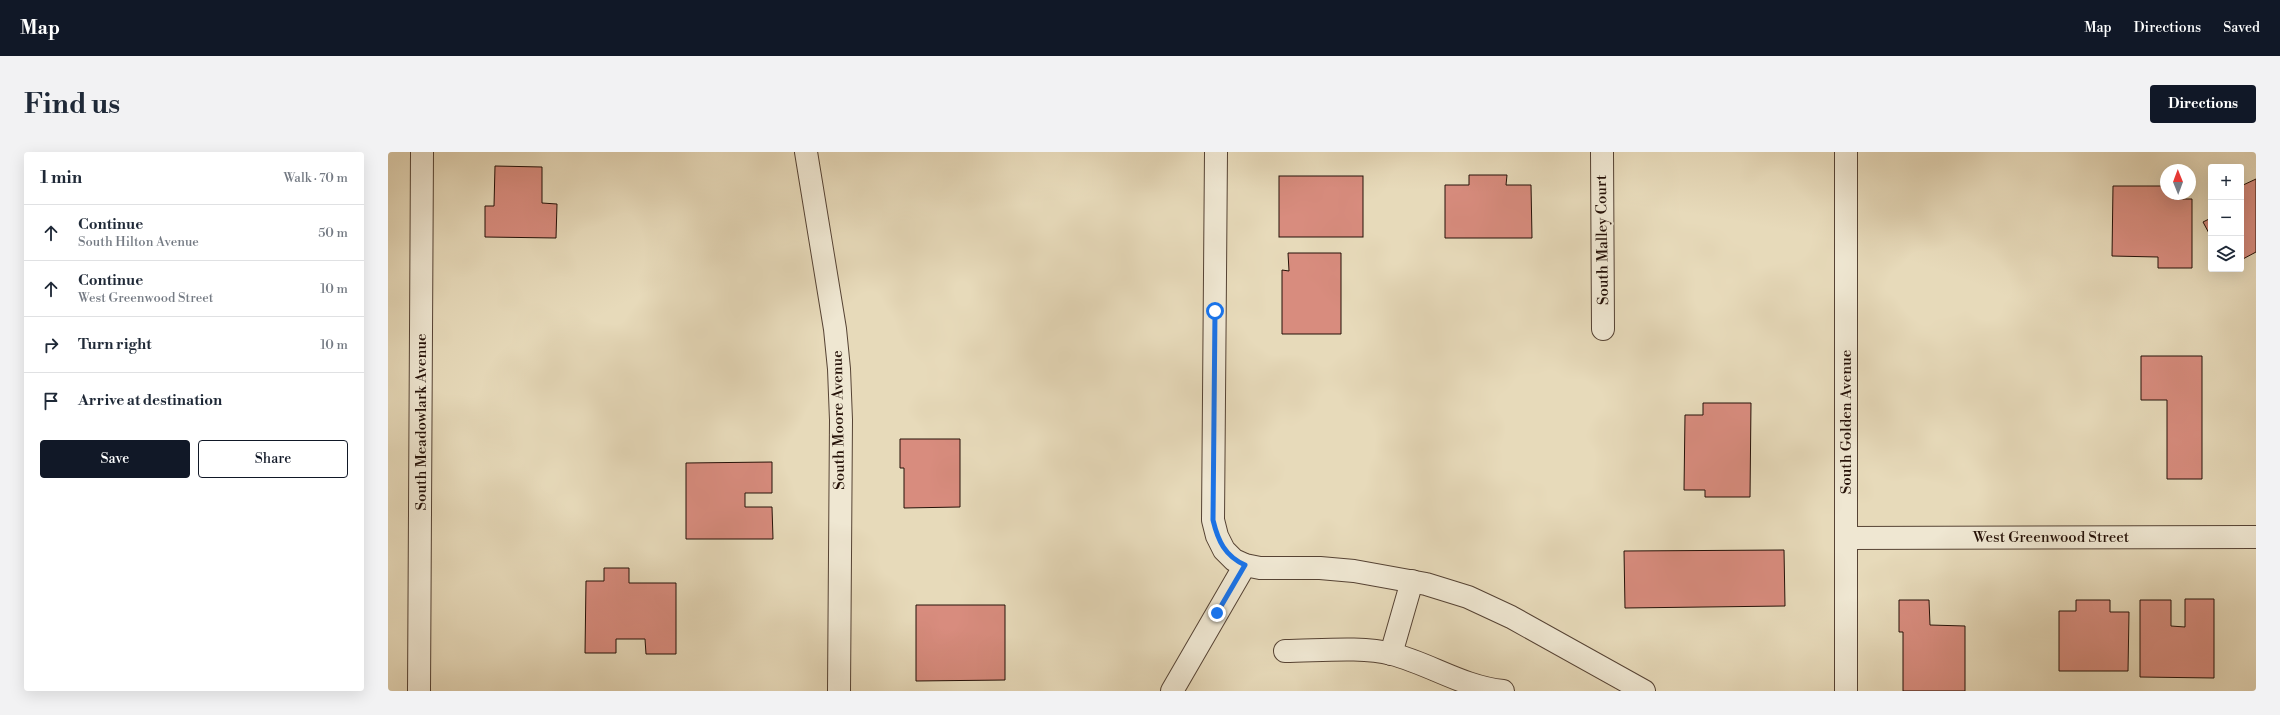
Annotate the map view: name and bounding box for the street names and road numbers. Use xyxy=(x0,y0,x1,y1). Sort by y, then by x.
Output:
street label: South Malley Court xyxy=(1592,174,1613,305)
street label: South Meadowlark Avenue xyxy=(412,333,431,511)
street label: South Moore Avenue xyxy=(828,350,849,490)
street label: South Golden Avenue xyxy=(1837,350,1856,494)
street label: West Greenwood Street xyxy=(1972,528,2130,547)

